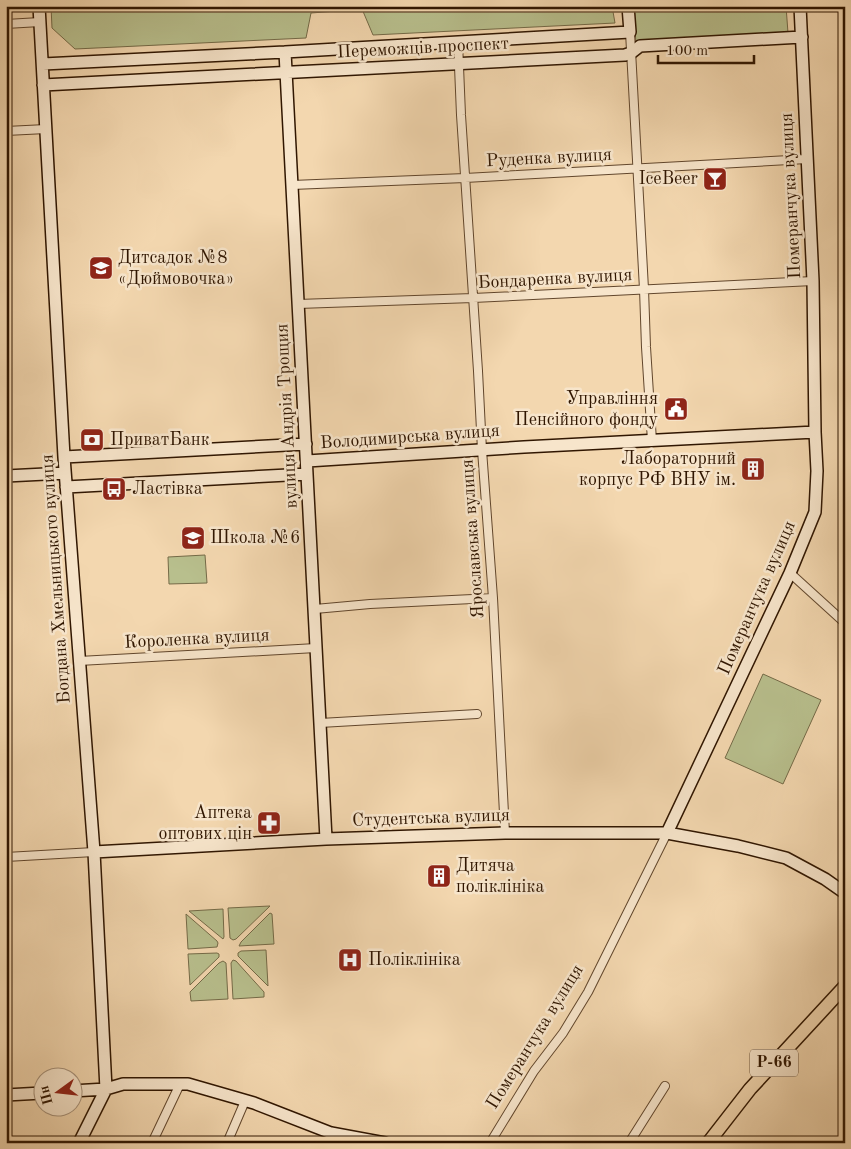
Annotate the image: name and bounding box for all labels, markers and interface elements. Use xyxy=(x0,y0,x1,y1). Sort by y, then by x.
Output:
scale bar xyxy=(658,32,755,64)
street label: Переможців проспект xyxy=(336,35,510,61)
text: 100 m xyxy=(666,44,708,59)
street label: Померанчука вулиця xyxy=(778,112,804,280)
street label: Руденка вулиця xyxy=(486,146,612,170)
bar icon: IceBeer xyxy=(702,166,728,192)
place label: IceBeer xyxy=(638,170,699,188)
place label: Дитсадок №8 «Дюймовочка» xyxy=(118,249,234,288)
school or university icon: Дитсадок №8 «Дюймовочка» xyxy=(88,255,114,281)
street label: Бондаренка вулиця xyxy=(477,266,633,292)
street label: вулиця Андрія Трощия xyxy=(273,323,301,509)
place label: Управління Пенсійного фонду xyxy=(515,390,658,430)
public building icon: Управління Пенсійного фонду xyxy=(663,396,689,422)
street label: Володимирська вулиця xyxy=(320,422,500,452)
bank icon: ПриватБанк xyxy=(79,427,105,453)
place label: ПриватБанк xyxy=(110,431,210,449)
place label: Лабораторний корпус РФ ВНУ ім. xyxy=(579,450,736,489)
street label: Богдана Хмельницького вулиця xyxy=(38,454,74,704)
building icon: Лабораторний корпус РФ ВНУ ім. xyxy=(740,456,766,482)
street label: Ярославська вулиця xyxy=(458,459,488,619)
bus stop icon: Ластівка xyxy=(101,476,127,502)
place label: Ластівка xyxy=(132,480,203,498)
street label: Померанчука вулиця xyxy=(715,518,799,678)
school or university icon: Школа №6 xyxy=(180,525,206,551)
place label: Школа №6 xyxy=(210,529,300,547)
street label: Короленка вулиця xyxy=(124,626,270,652)
place label: Аптека оптових цін xyxy=(158,804,252,843)
street label: Студентська вулиця xyxy=(352,806,510,830)
pharmacy icon: Аптека оптових цін xyxy=(256,810,282,836)
place label: Дитяча поліклініка xyxy=(456,857,544,896)
building icon: Дитяча поліклініка xyxy=(426,863,452,889)
hospital icon: Поліклініка xyxy=(337,947,363,973)
place label: Поліклініка xyxy=(368,951,461,969)
street label: Померанчука вулиця xyxy=(483,962,587,1112)
road number: Р-66 xyxy=(750,1050,798,1076)
north arrow xyxy=(32,1066,82,1116)
text: Пн xyxy=(37,1084,56,1106)

